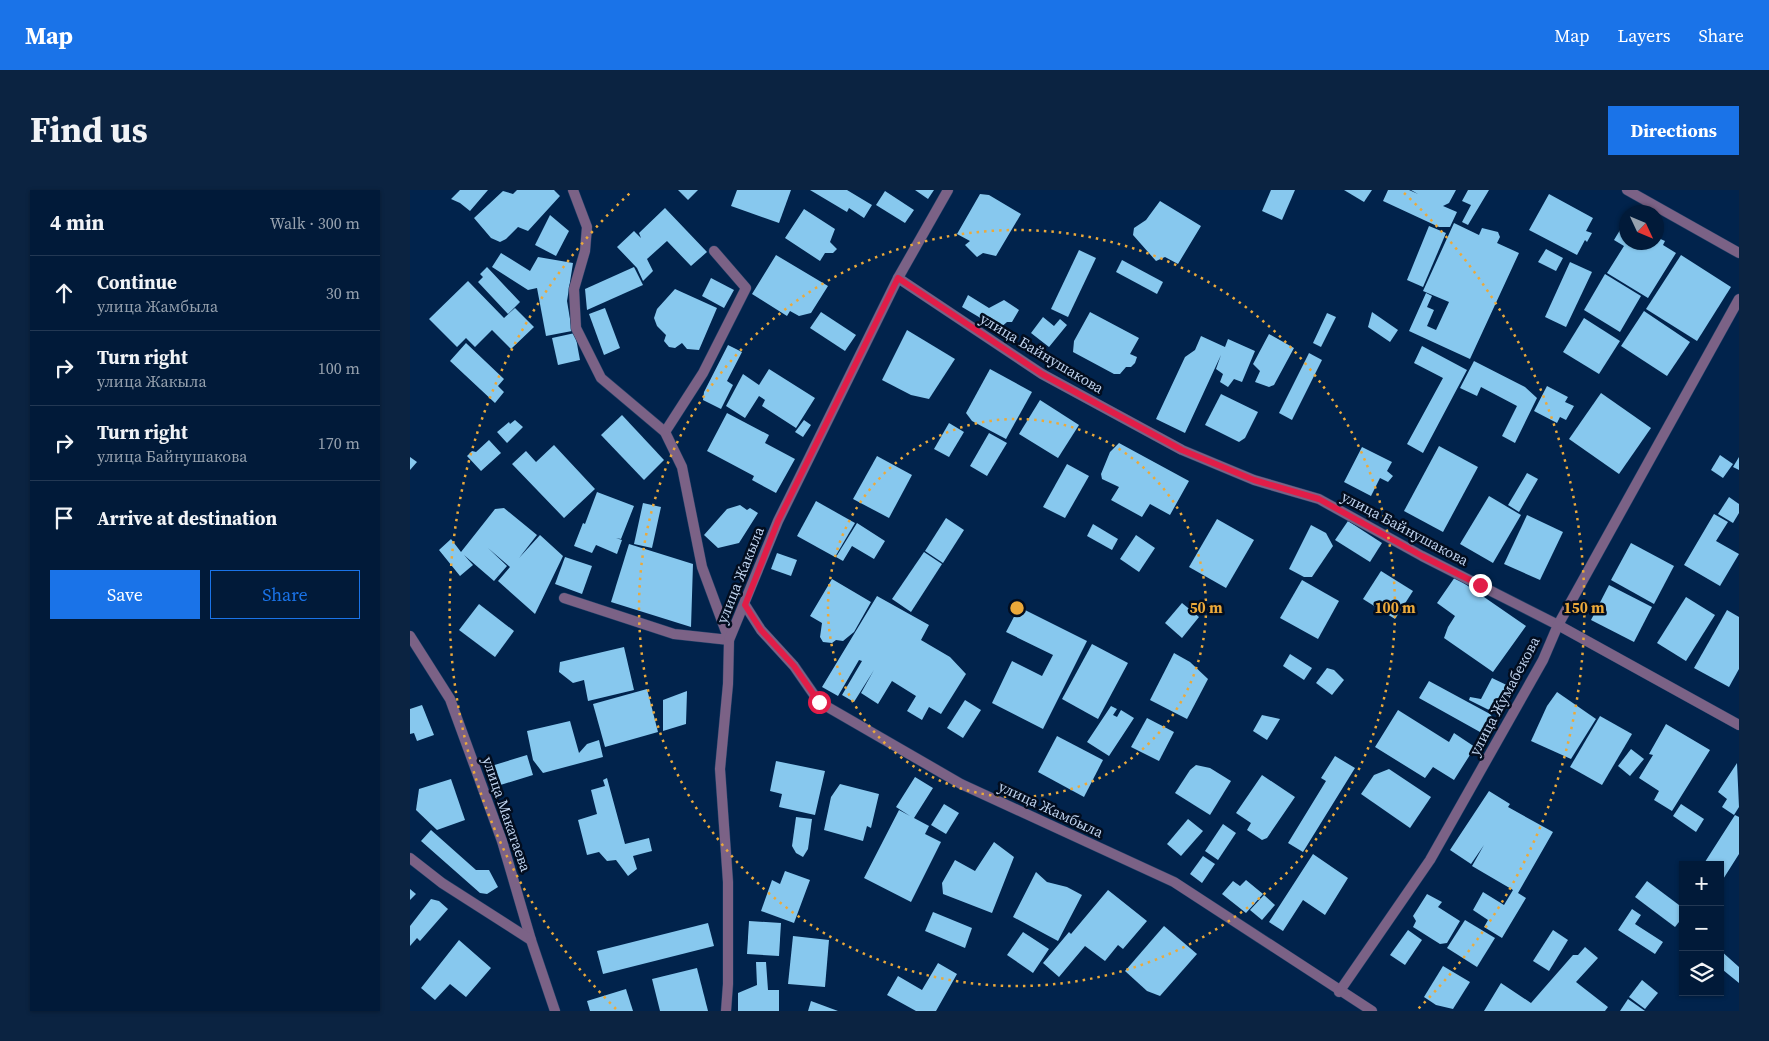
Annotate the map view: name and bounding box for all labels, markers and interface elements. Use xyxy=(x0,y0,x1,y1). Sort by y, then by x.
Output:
text: Map xyxy=(25,19,73,52)
text: Map xyxy=(1554,23,1589,48)
text: Layers xyxy=(1617,23,1670,48)
text: Share xyxy=(1698,23,1744,48)
text: Find us xyxy=(30,106,148,154)
button: Directions xyxy=(1608,106,1739,155)
north arrow xyxy=(1619,205,1664,250)
text: 4 min xyxy=(50,208,105,237)
text: Walk · 300 m xyxy=(270,212,360,234)
text: Continue xyxy=(97,269,177,295)
icon: ahead xyxy=(50,279,78,307)
text: 30 m xyxy=(326,282,360,304)
text: улица Жамбыла xyxy=(97,295,218,317)
street label: улица Байнушакова xyxy=(976,308,1108,399)
text: Turn right xyxy=(97,344,188,370)
icon: right xyxy=(50,354,78,382)
text: 100 m xyxy=(318,357,360,379)
text: улица Жакыла xyxy=(97,370,207,392)
text: Turn right xyxy=(97,419,188,445)
icon: right xyxy=(50,429,78,457)
text: 170 m xyxy=(318,432,360,454)
text: улица Байнушакова xyxy=(97,445,248,467)
street label: улица Байнушакова xyxy=(1338,486,1473,571)
icon: arrive xyxy=(50,504,78,532)
text: Arrive at destination xyxy=(97,505,277,531)
street label: улица Жакыла xyxy=(711,523,769,627)
button: Save xyxy=(50,570,200,619)
button: Share xyxy=(210,570,360,619)
route end xyxy=(1469,574,1492,597)
text: 50 m xyxy=(1189,597,1223,618)
text: 100 m xyxy=(1374,597,1416,618)
text: 150 m xyxy=(1563,597,1605,618)
centre of rings xyxy=(1008,599,1026,617)
street label: улица Жумабекова xyxy=(1464,632,1545,759)
route start xyxy=(808,691,831,714)
street label: улица Макатаева xyxy=(477,754,537,875)
street label: улица Жамбыла xyxy=(995,775,1107,843)
map controls xyxy=(1679,861,1724,996)
button: + xyxy=(1679,861,1724,906)
button: − xyxy=(1679,906,1724,951)
button: layers xyxy=(1679,951,1724,996)

